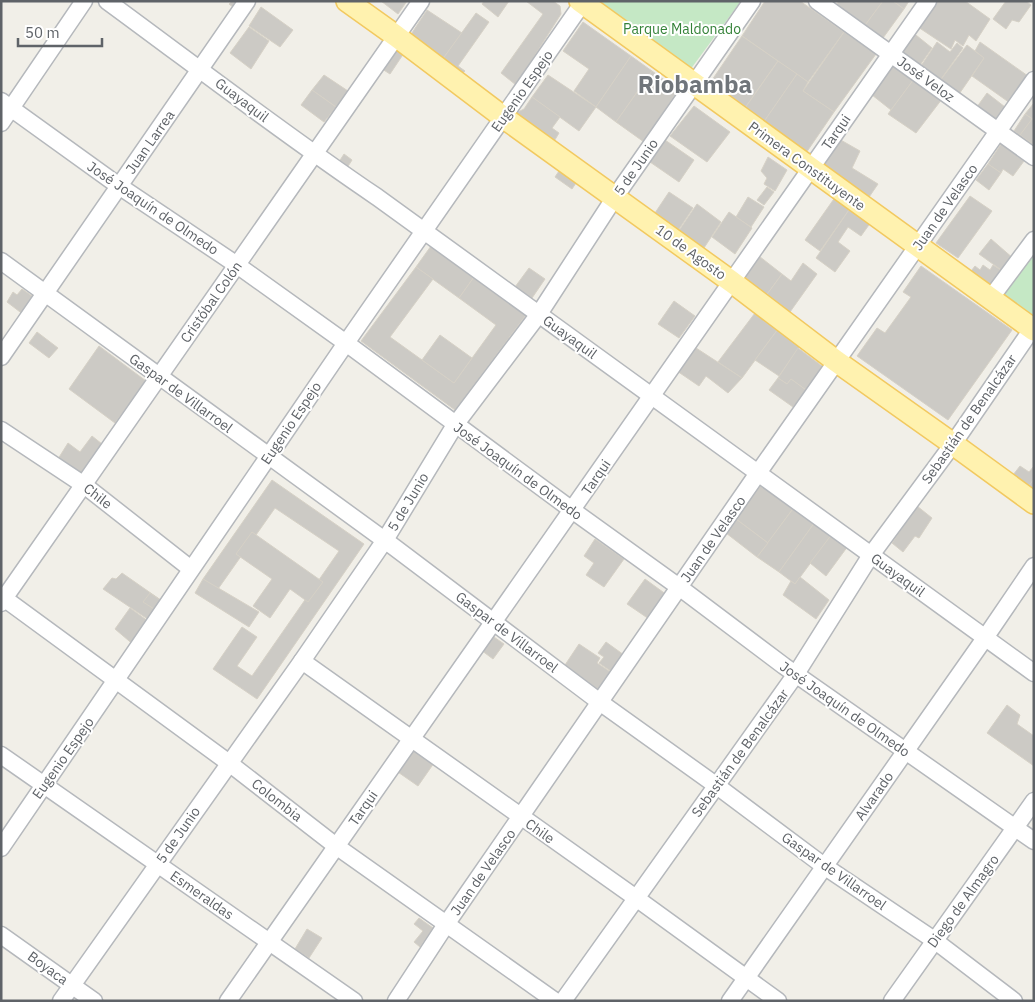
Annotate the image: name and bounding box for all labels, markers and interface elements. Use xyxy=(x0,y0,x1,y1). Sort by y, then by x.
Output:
scale bar xyxy=(18,15,101,47)
park label: Parque Maldonado xyxy=(623,20,741,38)
text: 50 m xyxy=(25,23,60,42)
street label: Eugenio Espejo xyxy=(487,46,557,135)
street label: José Veloz xyxy=(894,52,959,106)
district label: Riobamba xyxy=(638,68,752,100)
street label: Guayaquil xyxy=(212,74,273,126)
street label: Juan Larrea xyxy=(121,106,179,177)
street label: Tarqui xyxy=(817,111,855,153)
street label: Primera Constituyente xyxy=(745,117,869,215)
street label: 5 de Junio xyxy=(610,135,662,199)
street label: José Joaquín de Olmedo xyxy=(84,157,222,259)
street label: Juan de Velasco xyxy=(908,160,982,254)
street label: 10 de Agosto xyxy=(652,220,730,284)
street label: Cristóbal Colón xyxy=(176,258,246,346)
street label: Guayaquil xyxy=(539,311,601,363)
street label: Gaspar de Villarroel xyxy=(126,349,237,437)
street label: Sebastián de Benalcázar xyxy=(917,351,1021,487)
street label: Eugenio Espejo xyxy=(257,378,325,468)
street label: José Joaquín de Olmedo xyxy=(450,418,586,524)
street label: Tarqui xyxy=(577,456,615,498)
street label: 5 de Junio xyxy=(383,469,433,535)
street label: Chile xyxy=(80,479,116,513)
street label: Juan de Velasco xyxy=(676,492,750,586)
street label: Guayaquil xyxy=(867,549,929,601)
street label: Gaspar de Villarroel xyxy=(452,588,562,677)
street label: José Joaquín de Olmedo xyxy=(776,657,914,761)
street label: Sebastián de Benalcázar xyxy=(687,685,793,821)
street label: Eugenio Espejo xyxy=(28,713,98,802)
street label: Alvarado xyxy=(851,768,897,824)
street label: Colombia xyxy=(248,775,306,826)
street label: Tarqui xyxy=(344,787,382,829)
street label: 5 de Junio xyxy=(152,803,204,867)
street label: Chile xyxy=(522,815,558,848)
street label: Juan de Velasco xyxy=(446,825,520,919)
street label: Gaspar de Villarroel xyxy=(778,828,890,914)
street label: Diego de Almagro xyxy=(923,851,1003,951)
street label: Esmeraldas xyxy=(167,866,237,924)
street label: Boyaca xyxy=(24,947,72,989)

